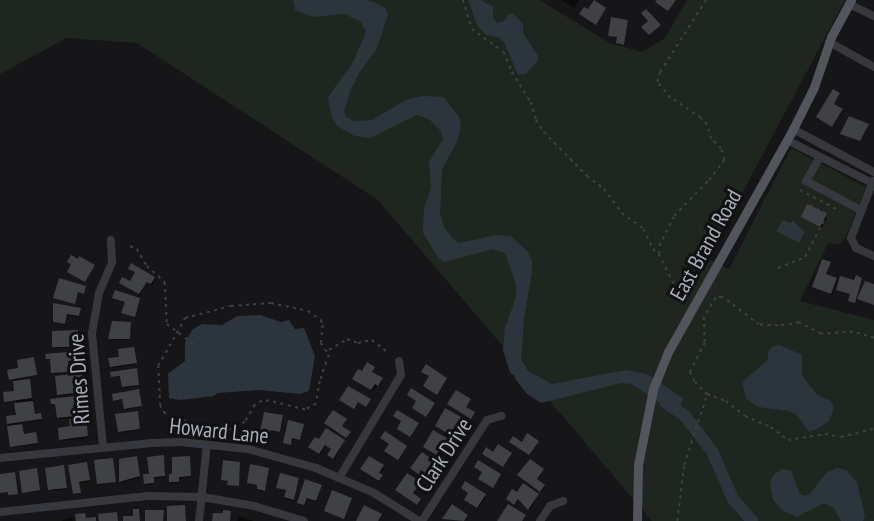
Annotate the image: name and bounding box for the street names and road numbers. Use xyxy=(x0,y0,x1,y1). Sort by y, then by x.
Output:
street label: East Brand Road xyxy=(665,185,747,305)
street label: Rimes Drive xyxy=(63,333,95,425)
street label: Howard Lane xyxy=(168,413,270,449)
street label: Clark Drive xyxy=(410,413,478,497)

